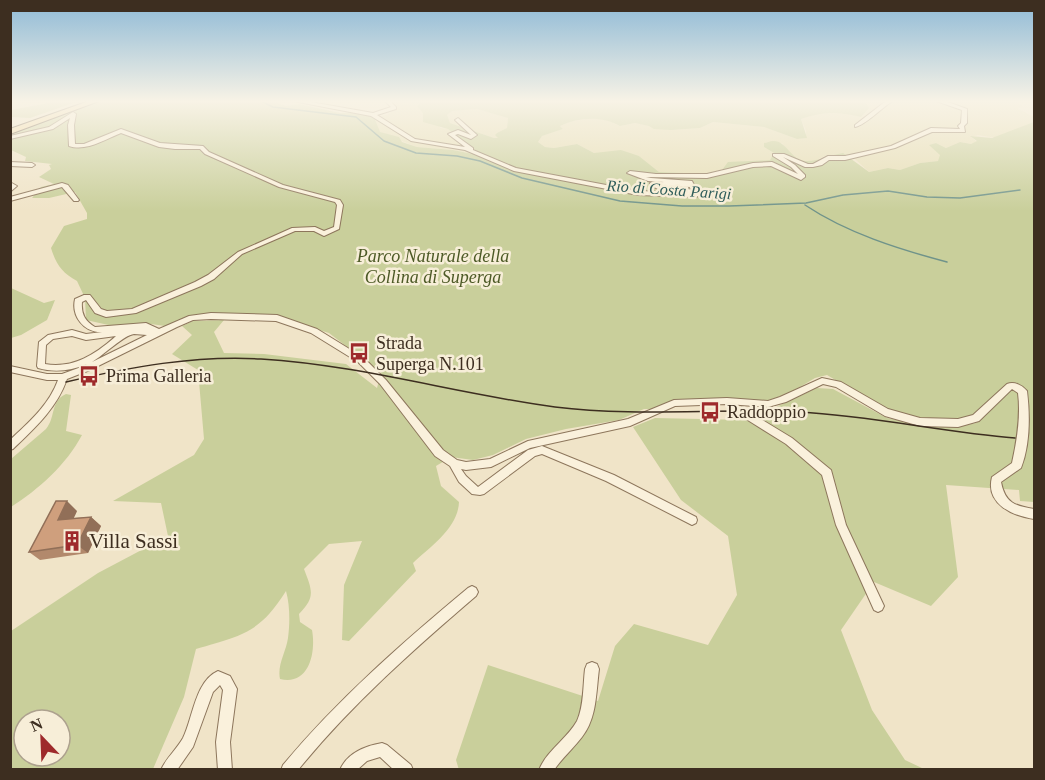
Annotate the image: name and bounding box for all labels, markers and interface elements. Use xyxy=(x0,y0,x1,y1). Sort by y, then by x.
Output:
water label: Rio di Costa Parigi xyxy=(605,177,732,203)
park label: Parco Naturale della Collina di Superga xyxy=(356,246,509,287)
place label: Strada Superga N.101 xyxy=(376,333,484,374)
bus stop icon: Strada Superga N.101 xyxy=(347,341,371,365)
bus stop icon: Prima Galleria xyxy=(77,364,101,388)
place label: Prima Galleria xyxy=(106,366,211,386)
bus stop icon: Raddoppio xyxy=(698,400,722,424)
place label: Raddoppio xyxy=(727,402,806,422)
building icon: Villa Sassi xyxy=(60,529,84,553)
place label: Villa Sassi xyxy=(89,529,178,553)
north arrow xyxy=(12,708,72,768)
text: N xyxy=(28,714,45,735)

